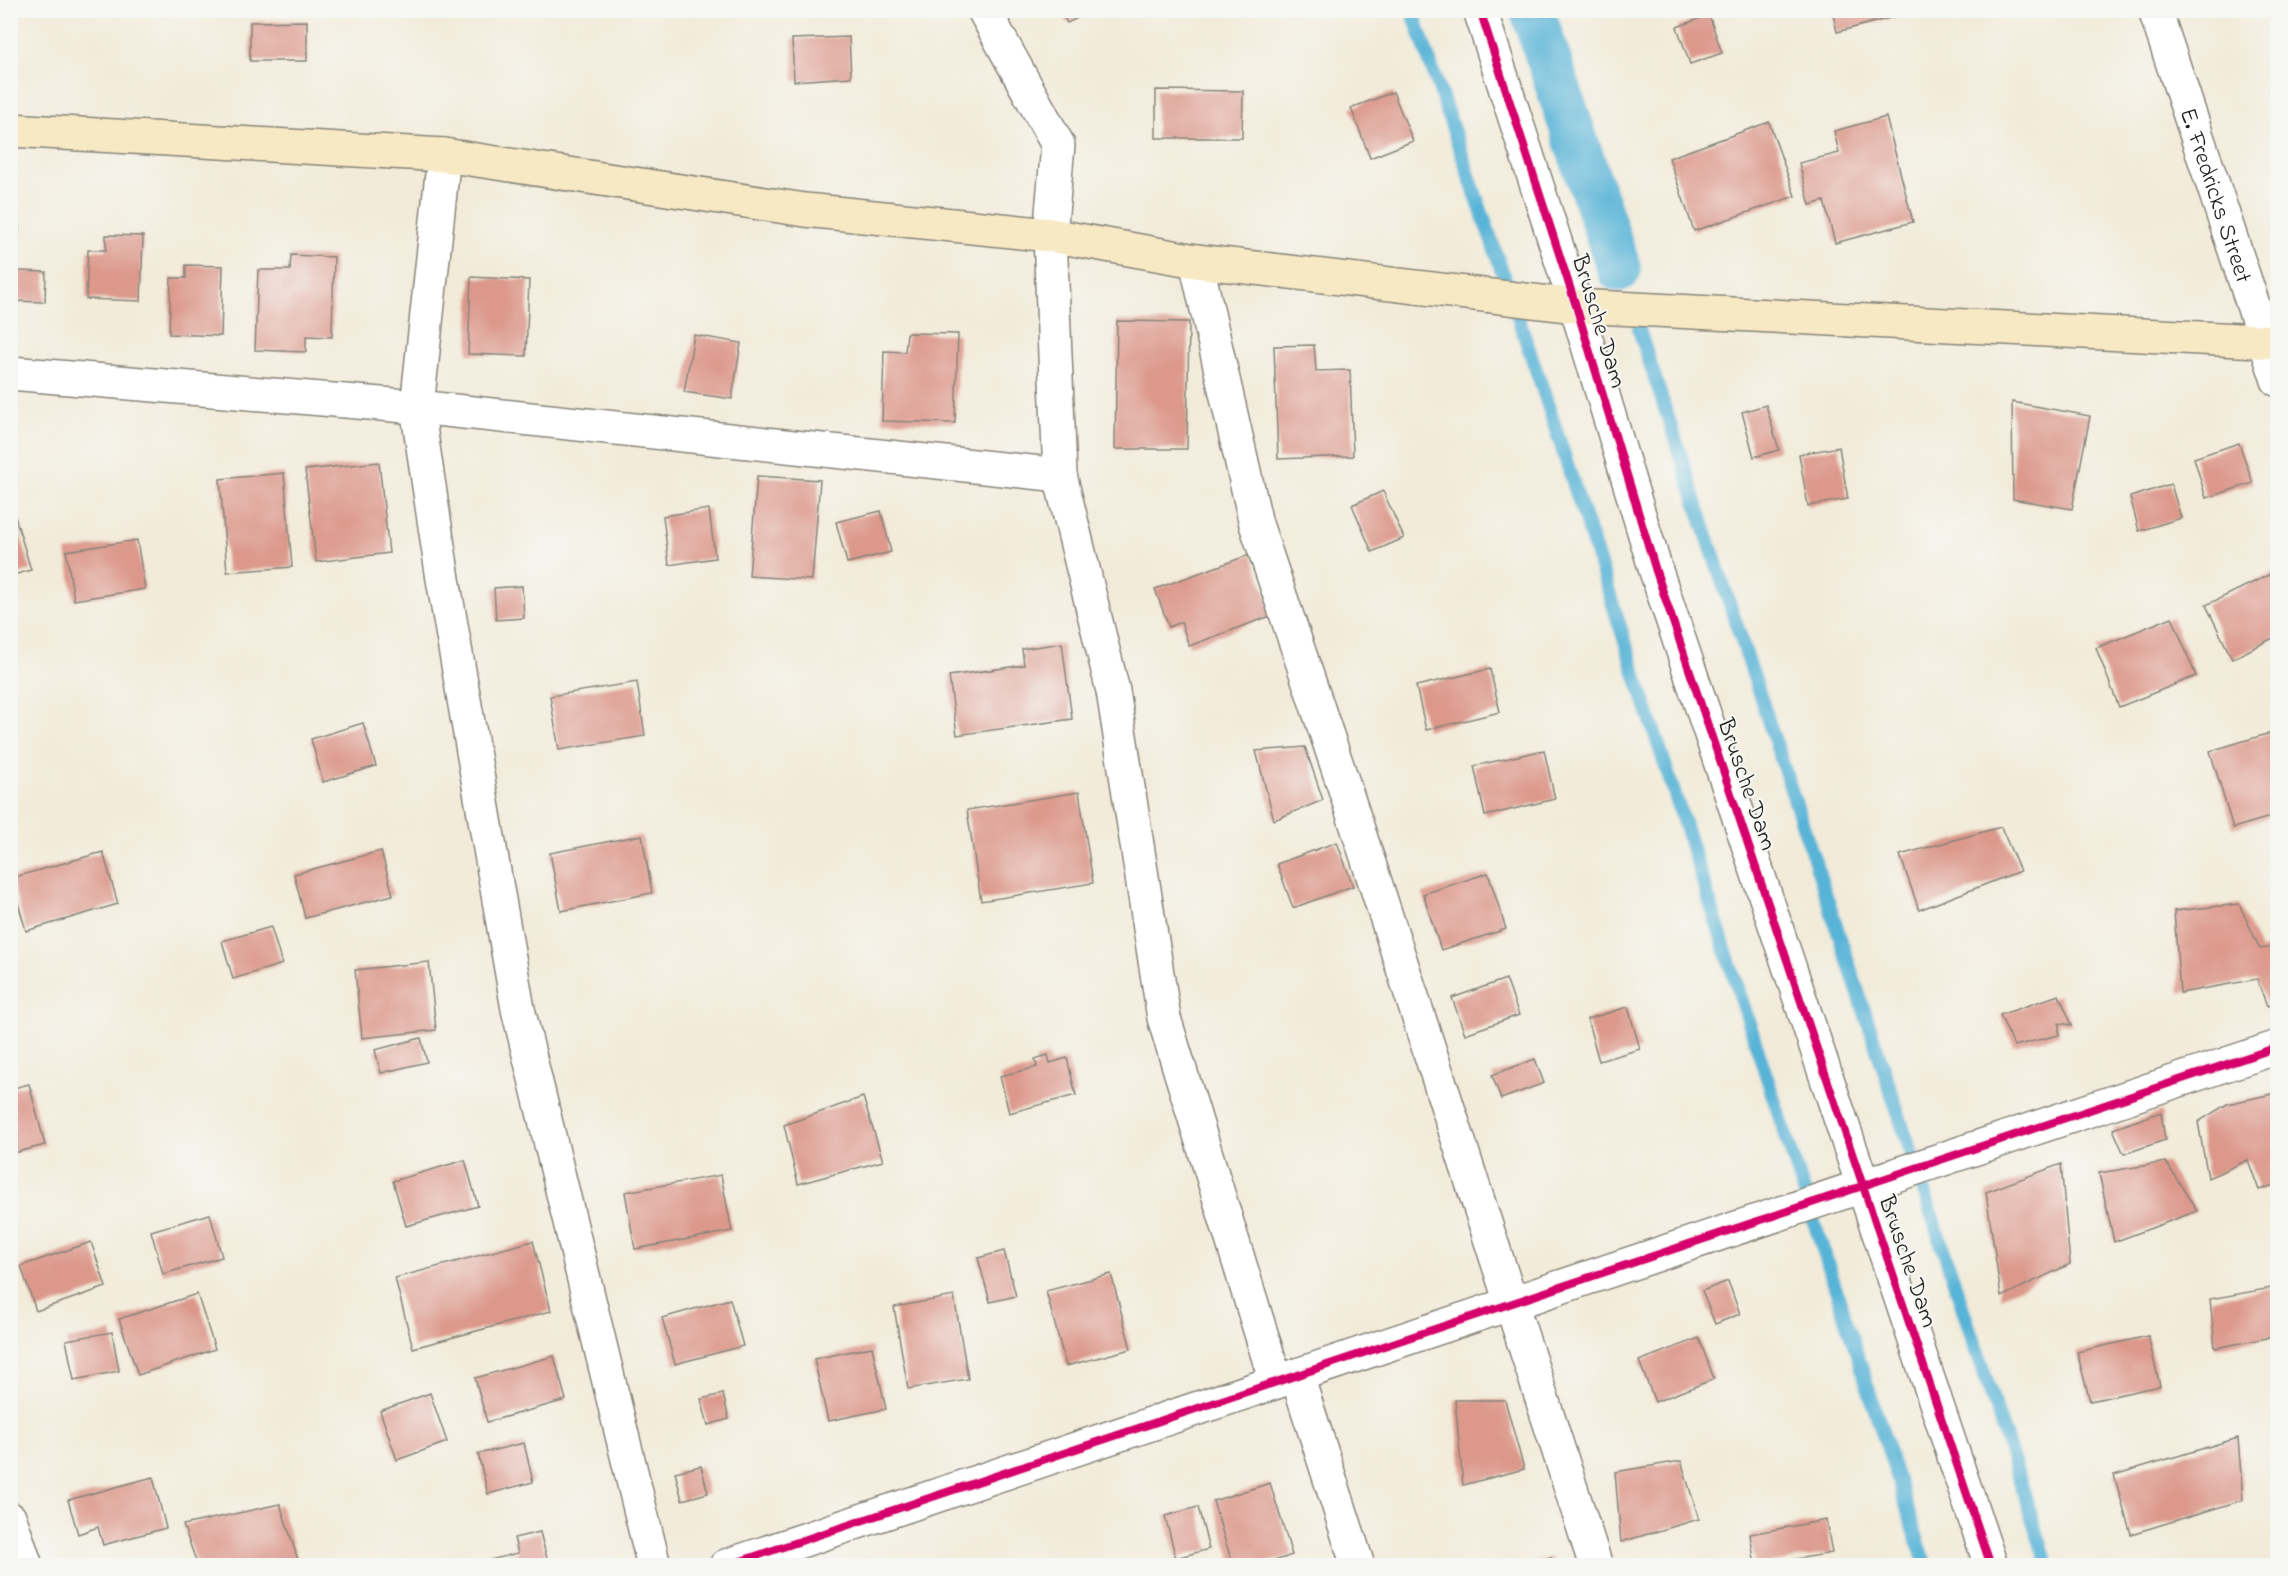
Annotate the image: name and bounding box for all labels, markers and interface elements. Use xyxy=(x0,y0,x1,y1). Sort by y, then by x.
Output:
street label: E. Fredricks Street xyxy=(2169,104,2260,288)
street label: Brusche Dam xyxy=(1560,250,1634,393)
street label: Brusche Dam xyxy=(1706,713,1785,856)
street label: Brusche Dam xyxy=(1867,1190,1946,1333)

